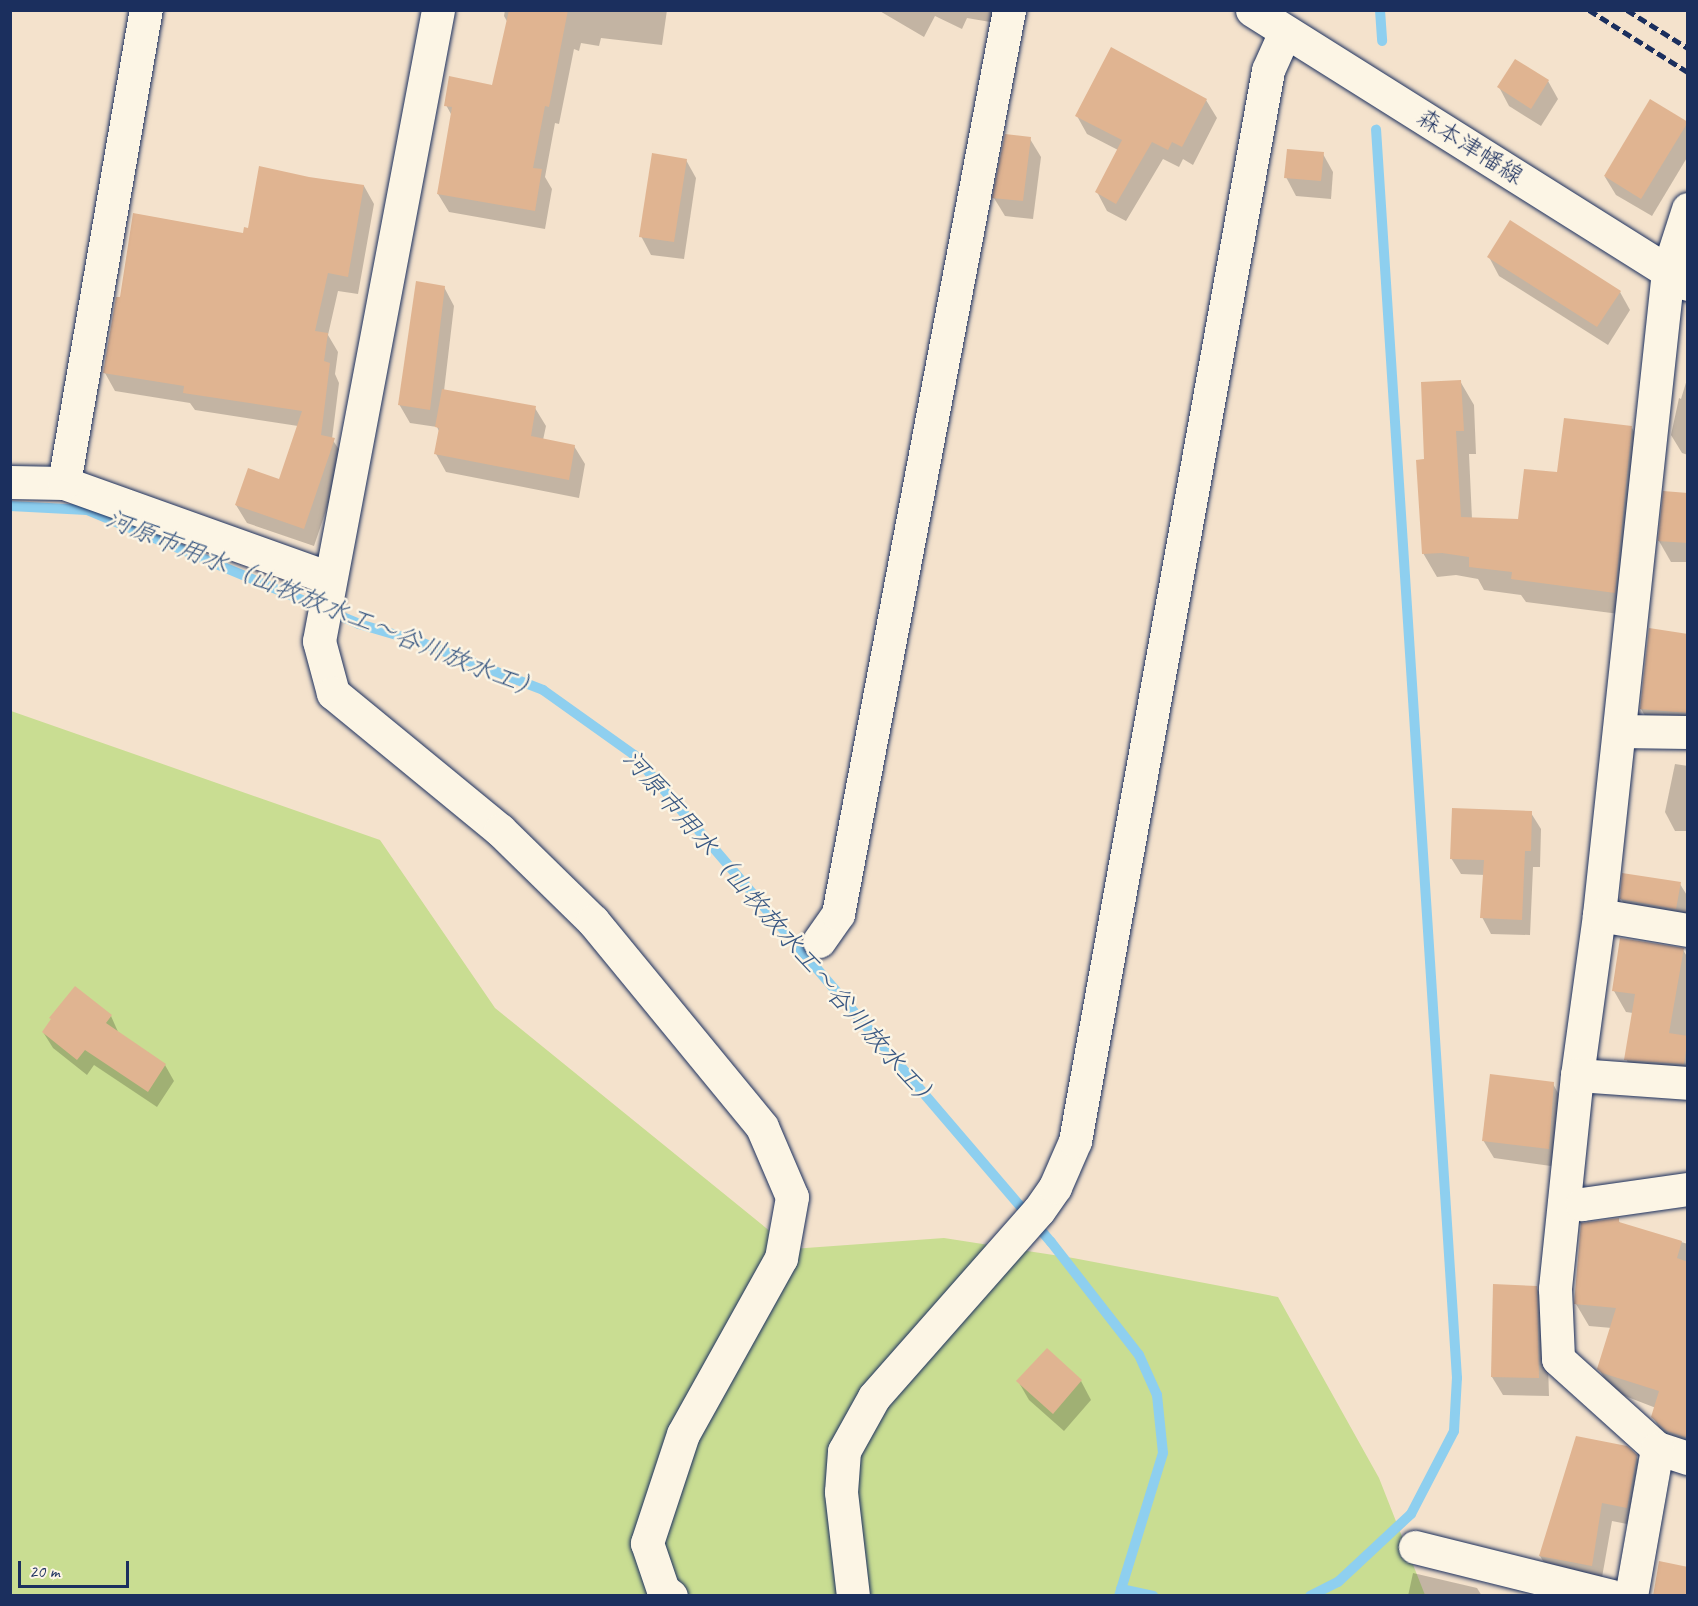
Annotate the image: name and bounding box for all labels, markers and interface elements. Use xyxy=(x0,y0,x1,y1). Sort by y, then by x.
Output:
street label: 森本津幡線 xyxy=(1411,103,1529,191)
water label: 河原市用水（山牧放水工～谷川放水工） xyxy=(101,503,547,707)
water label: 河原市用水（山牧放水工～谷川放水工） xyxy=(616,743,946,1117)
scale bar xyxy=(21,1549,132,1587)
text: 20 m xyxy=(29,1560,60,1582)

